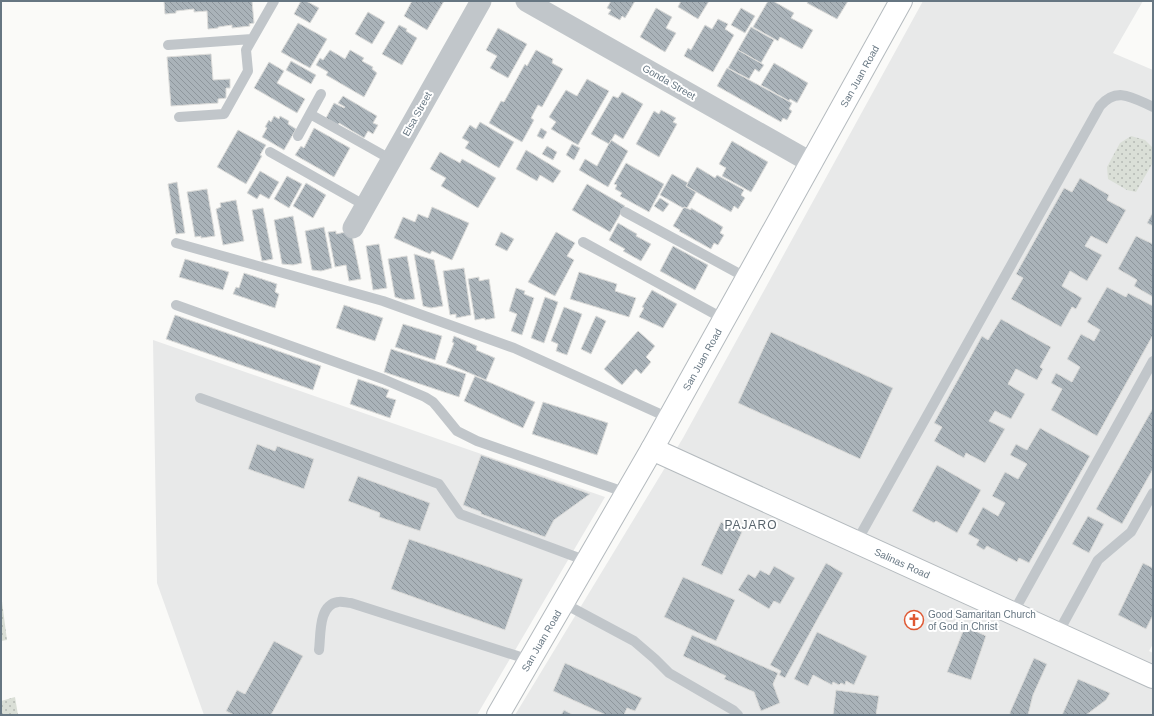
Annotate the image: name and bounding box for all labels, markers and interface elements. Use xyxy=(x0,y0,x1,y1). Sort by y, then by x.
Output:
street label: San Juan Road xyxy=(838,43,881,109)
street label: Gonda Street xyxy=(640,62,698,102)
street label: Elsa Street xyxy=(400,90,434,138)
street label: San Juan Road xyxy=(680,326,723,392)
district label: PAJARO xyxy=(724,518,778,532)
street label: Salinas Road xyxy=(873,546,932,580)
street label: San Juan Road xyxy=(519,608,563,673)
church icon: Good Samaritan Church of God in Christ xyxy=(903,609,925,631)
place label: Good Samaritan Church of God in Christ xyxy=(928,609,1036,632)

